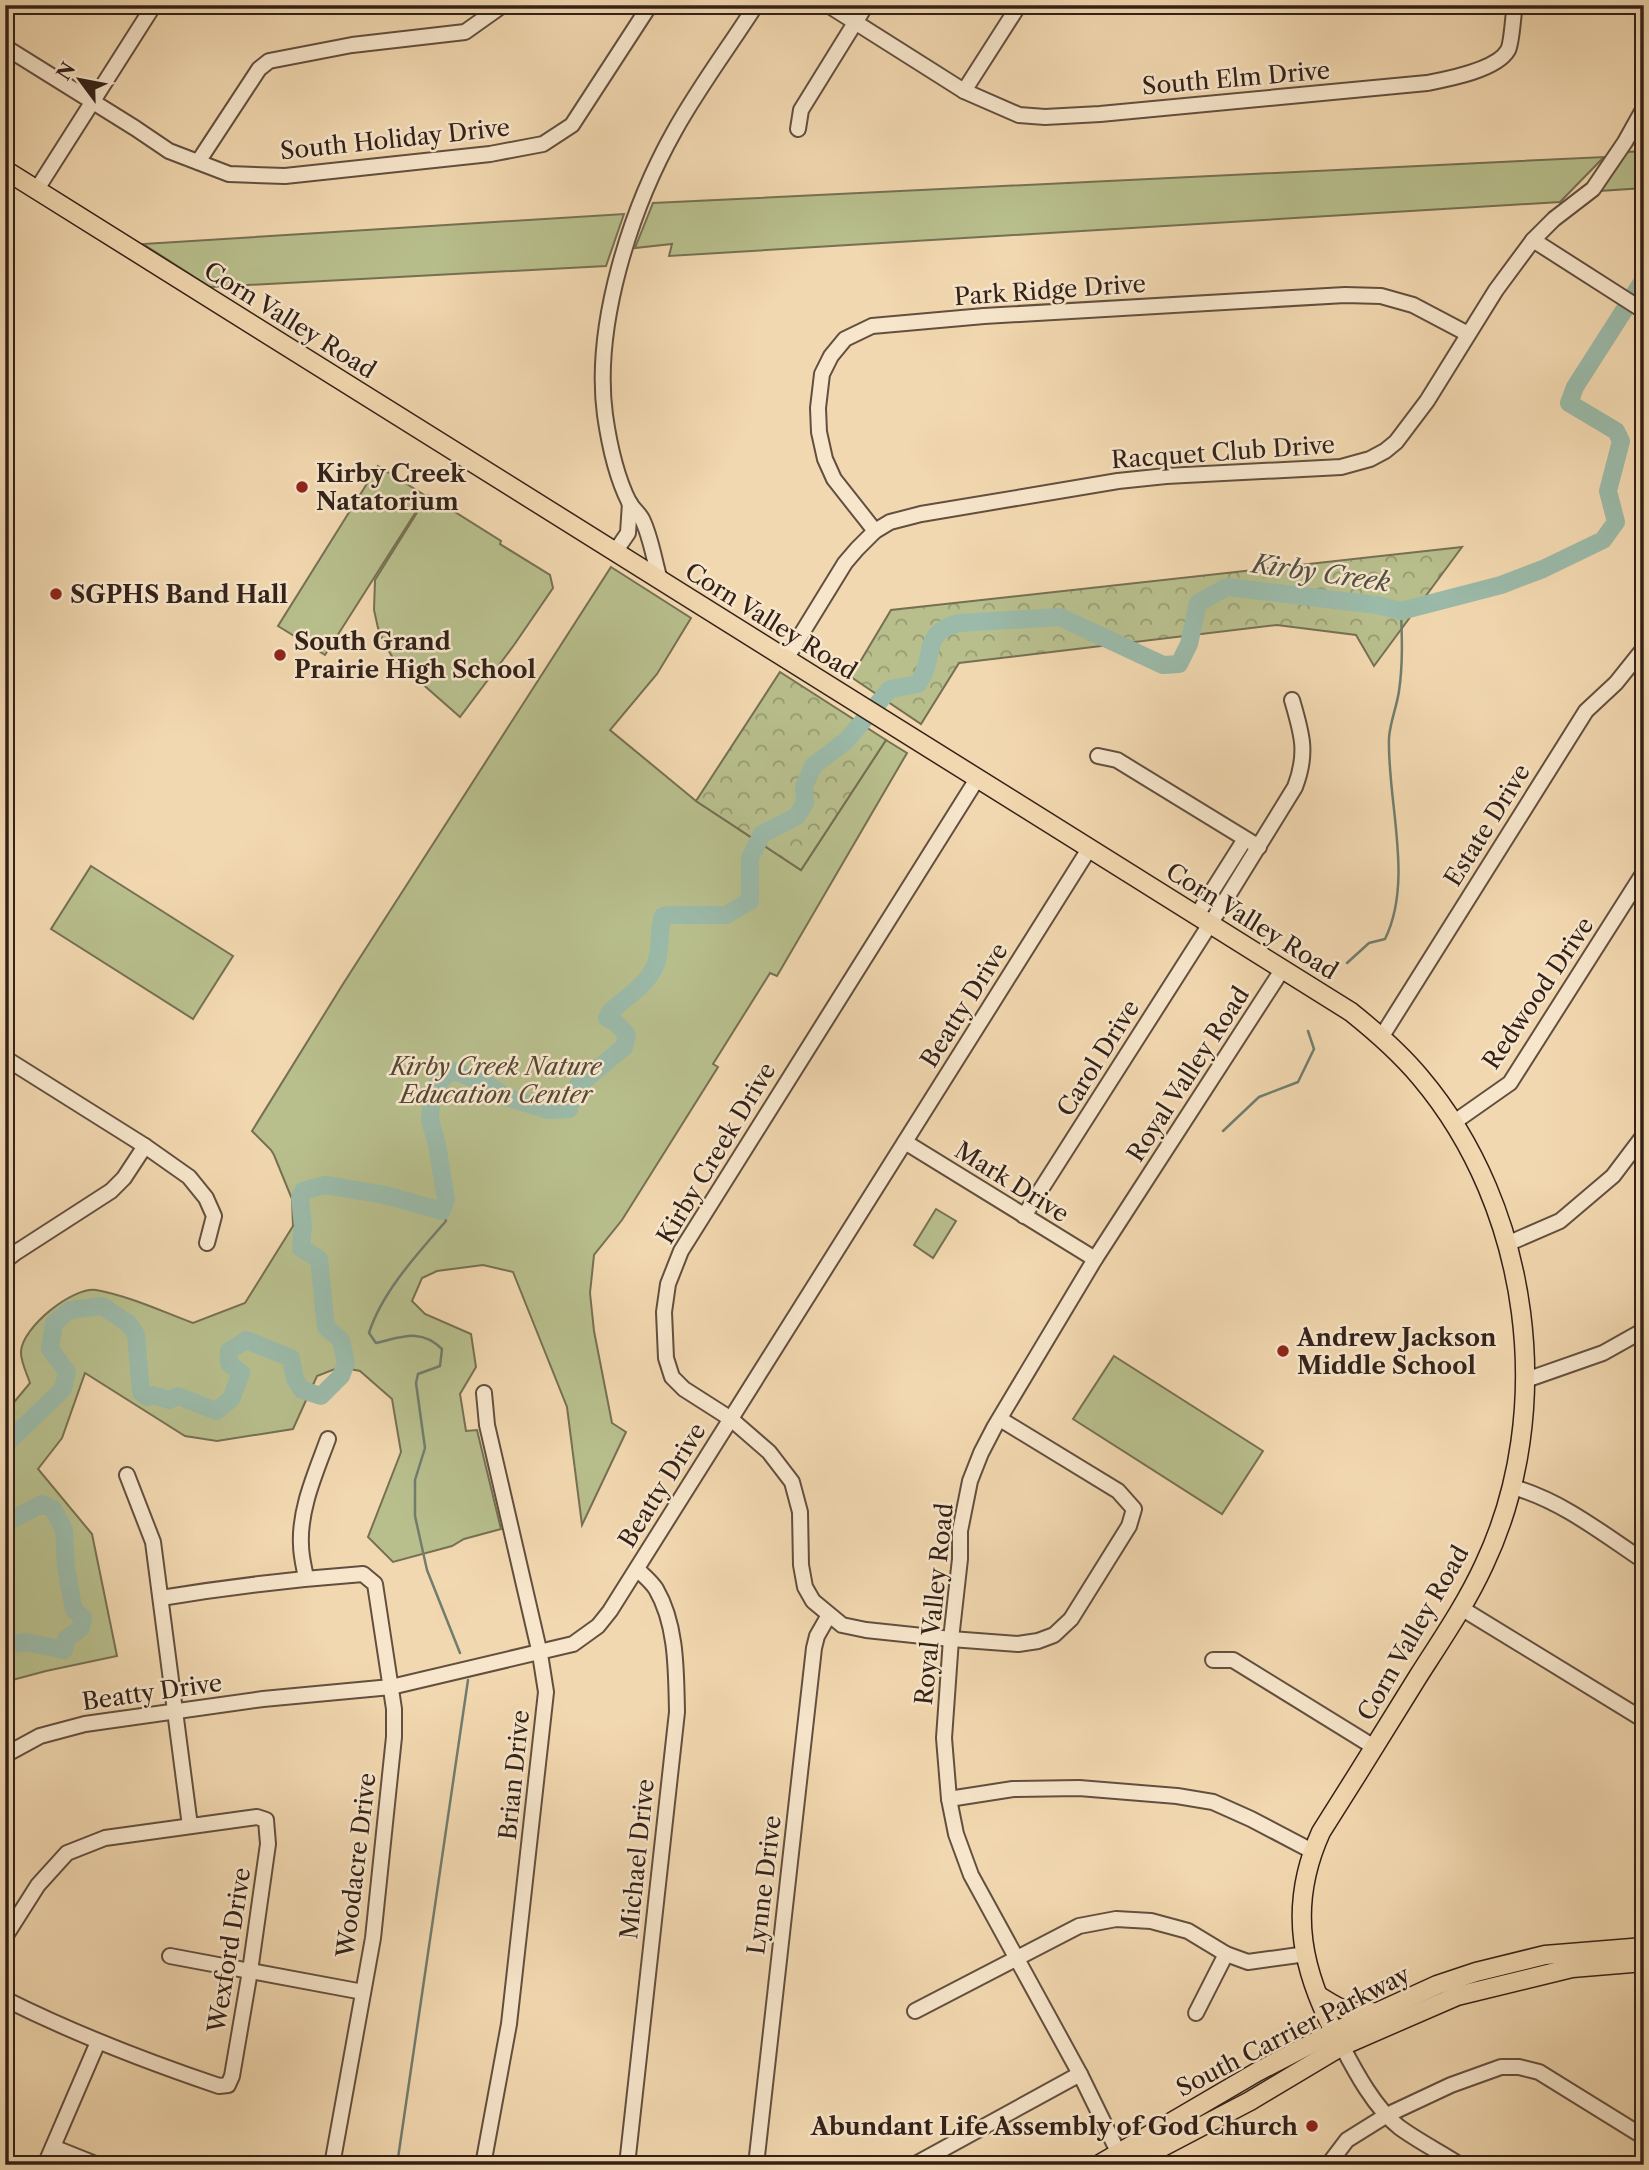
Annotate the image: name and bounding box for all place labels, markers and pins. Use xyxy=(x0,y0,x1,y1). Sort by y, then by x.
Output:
place label: Kirby Creek Natatorium xyxy=(316,459,467,516)
marker: Kirby Creek Natatorium xyxy=(294,479,310,495)
place label: SGPHS Band Hall xyxy=(70,580,288,609)
marker: SGPHS Band Hall xyxy=(48,586,64,602)
place label: South Grand Prairie High School xyxy=(294,627,536,684)
marker: South Grand Prairie High School xyxy=(272,647,288,663)
place label: Andrew Jackson Middle School xyxy=(1296,1323,1497,1380)
marker: Andrew Jackson Middle School xyxy=(1275,1343,1291,1359)
place label: Abundant Life Assembly of God Church xyxy=(810,2112,1299,2141)
marker: Abundant Life Assembly of God Church xyxy=(1304,2118,1320,2134)

